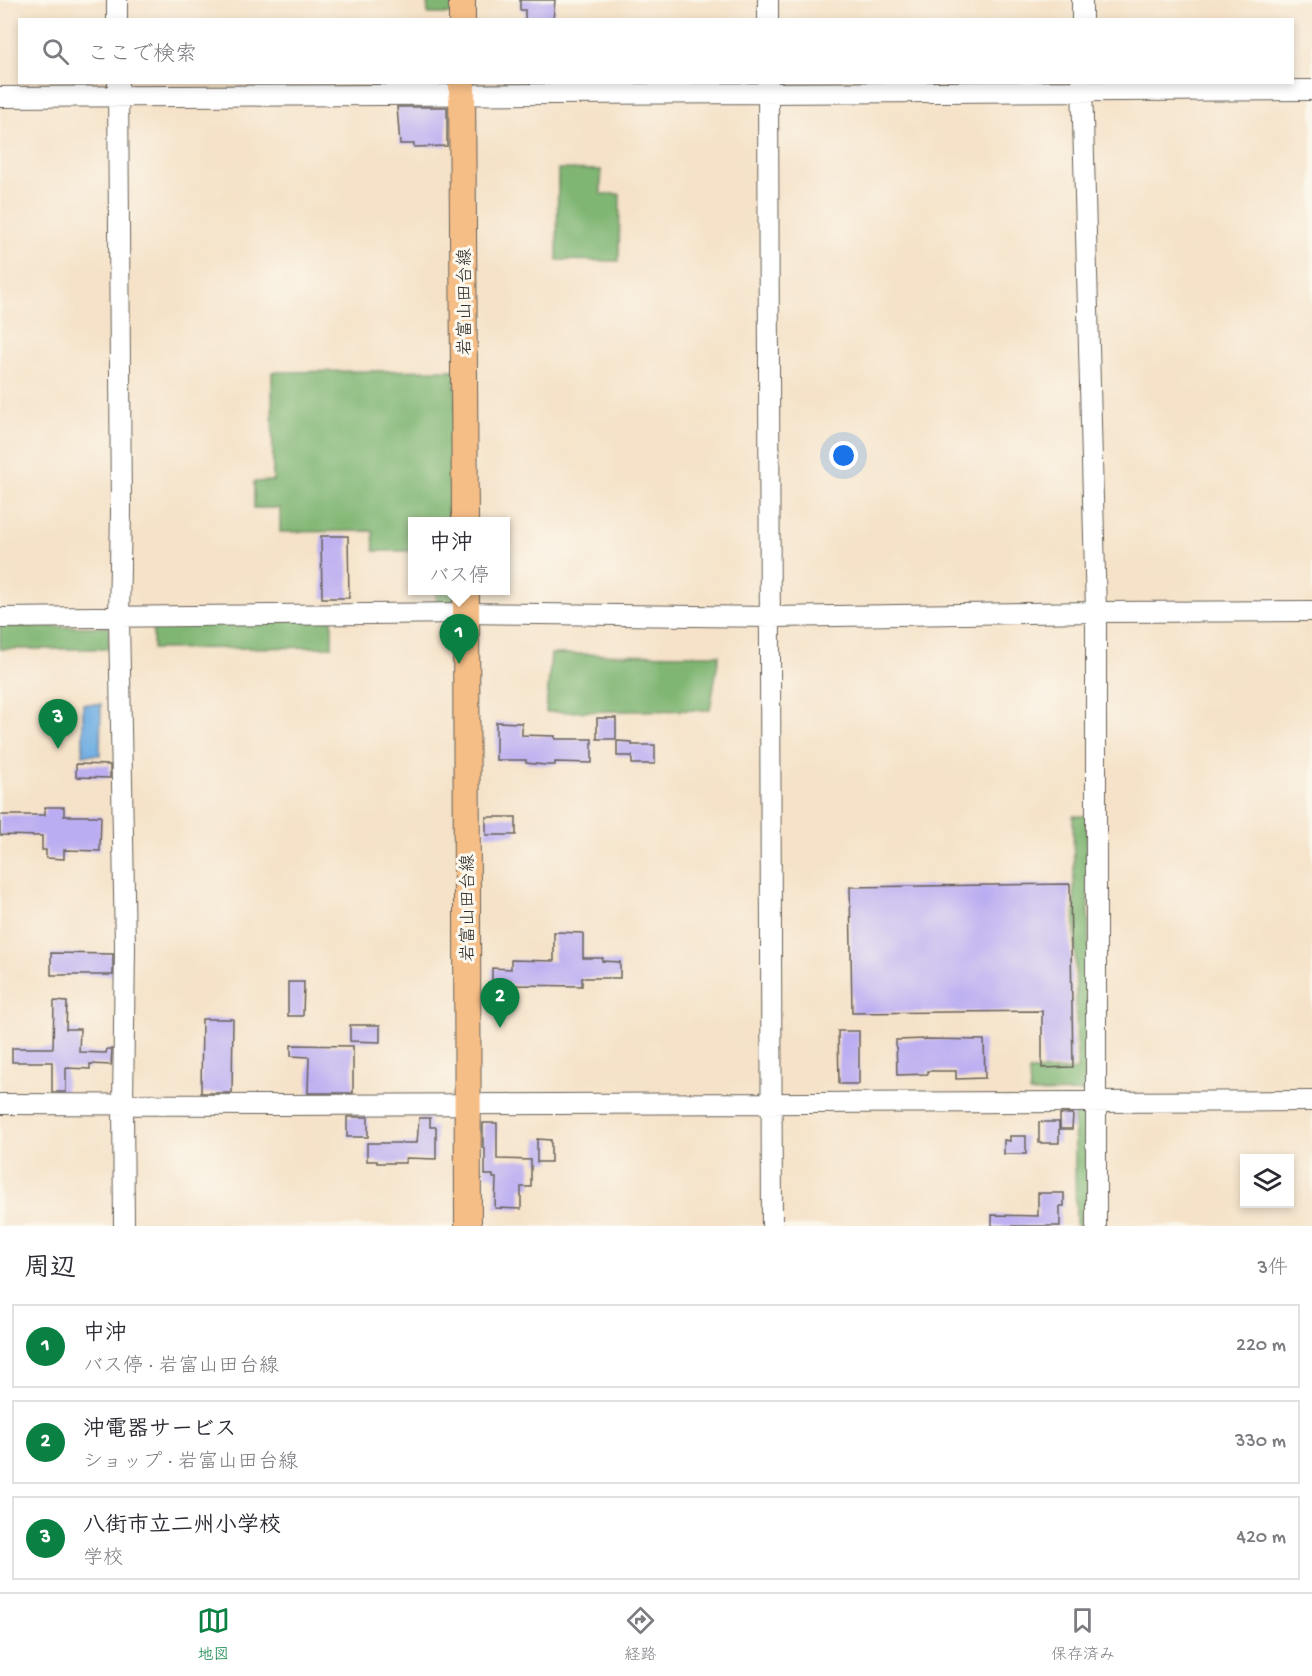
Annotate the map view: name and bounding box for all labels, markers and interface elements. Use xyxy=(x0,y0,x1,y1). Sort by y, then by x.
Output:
search box xyxy=(18,18,1294,84)
icon: search xyxy=(39,35,72,68)
text: ここで検索 xyxy=(87,43,197,69)
street label: 岩富山田台線 xyxy=(455,248,477,356)
your location xyxy=(829,441,858,470)
popup xyxy=(408,517,510,595)
text: 中沖 xyxy=(429,532,473,558)
text: バス停 xyxy=(429,566,489,589)
pin: 1 xyxy=(440,614,478,664)
pin: 3 xyxy=(38,700,78,749)
street label: 岩富山田台線 xyxy=(458,854,480,962)
pin: 2 xyxy=(480,978,520,1028)
map controls xyxy=(1240,1154,1294,1208)
button: layers xyxy=(1240,1154,1294,1208)
text: 周辺 xyxy=(24,1255,76,1286)
text: 3件 xyxy=(1258,1258,1288,1281)
text: 中沖 xyxy=(83,1322,127,1348)
text: 1 xyxy=(41,1335,50,1358)
text: 220 m xyxy=(1236,1335,1286,1358)
text: バス停 · 岩富山田台線 xyxy=(83,1356,279,1379)
text: 沖電器サービス xyxy=(83,1418,237,1444)
text: 2 xyxy=(41,1431,50,1454)
text: 330 m xyxy=(1235,1431,1286,1454)
text: ショップ · 岩富山田台線 xyxy=(83,1452,298,1475)
text: 八街市立二州小学校 xyxy=(83,1514,281,1540)
text: 3 xyxy=(40,1527,51,1550)
text: 420 m xyxy=(1236,1527,1286,1550)
text: 学校 xyxy=(83,1548,123,1571)
tab: 地図 xyxy=(197,1604,230,1666)
tab: 経路 xyxy=(624,1604,657,1666)
tab: 保存済み xyxy=(1051,1604,1115,1666)

